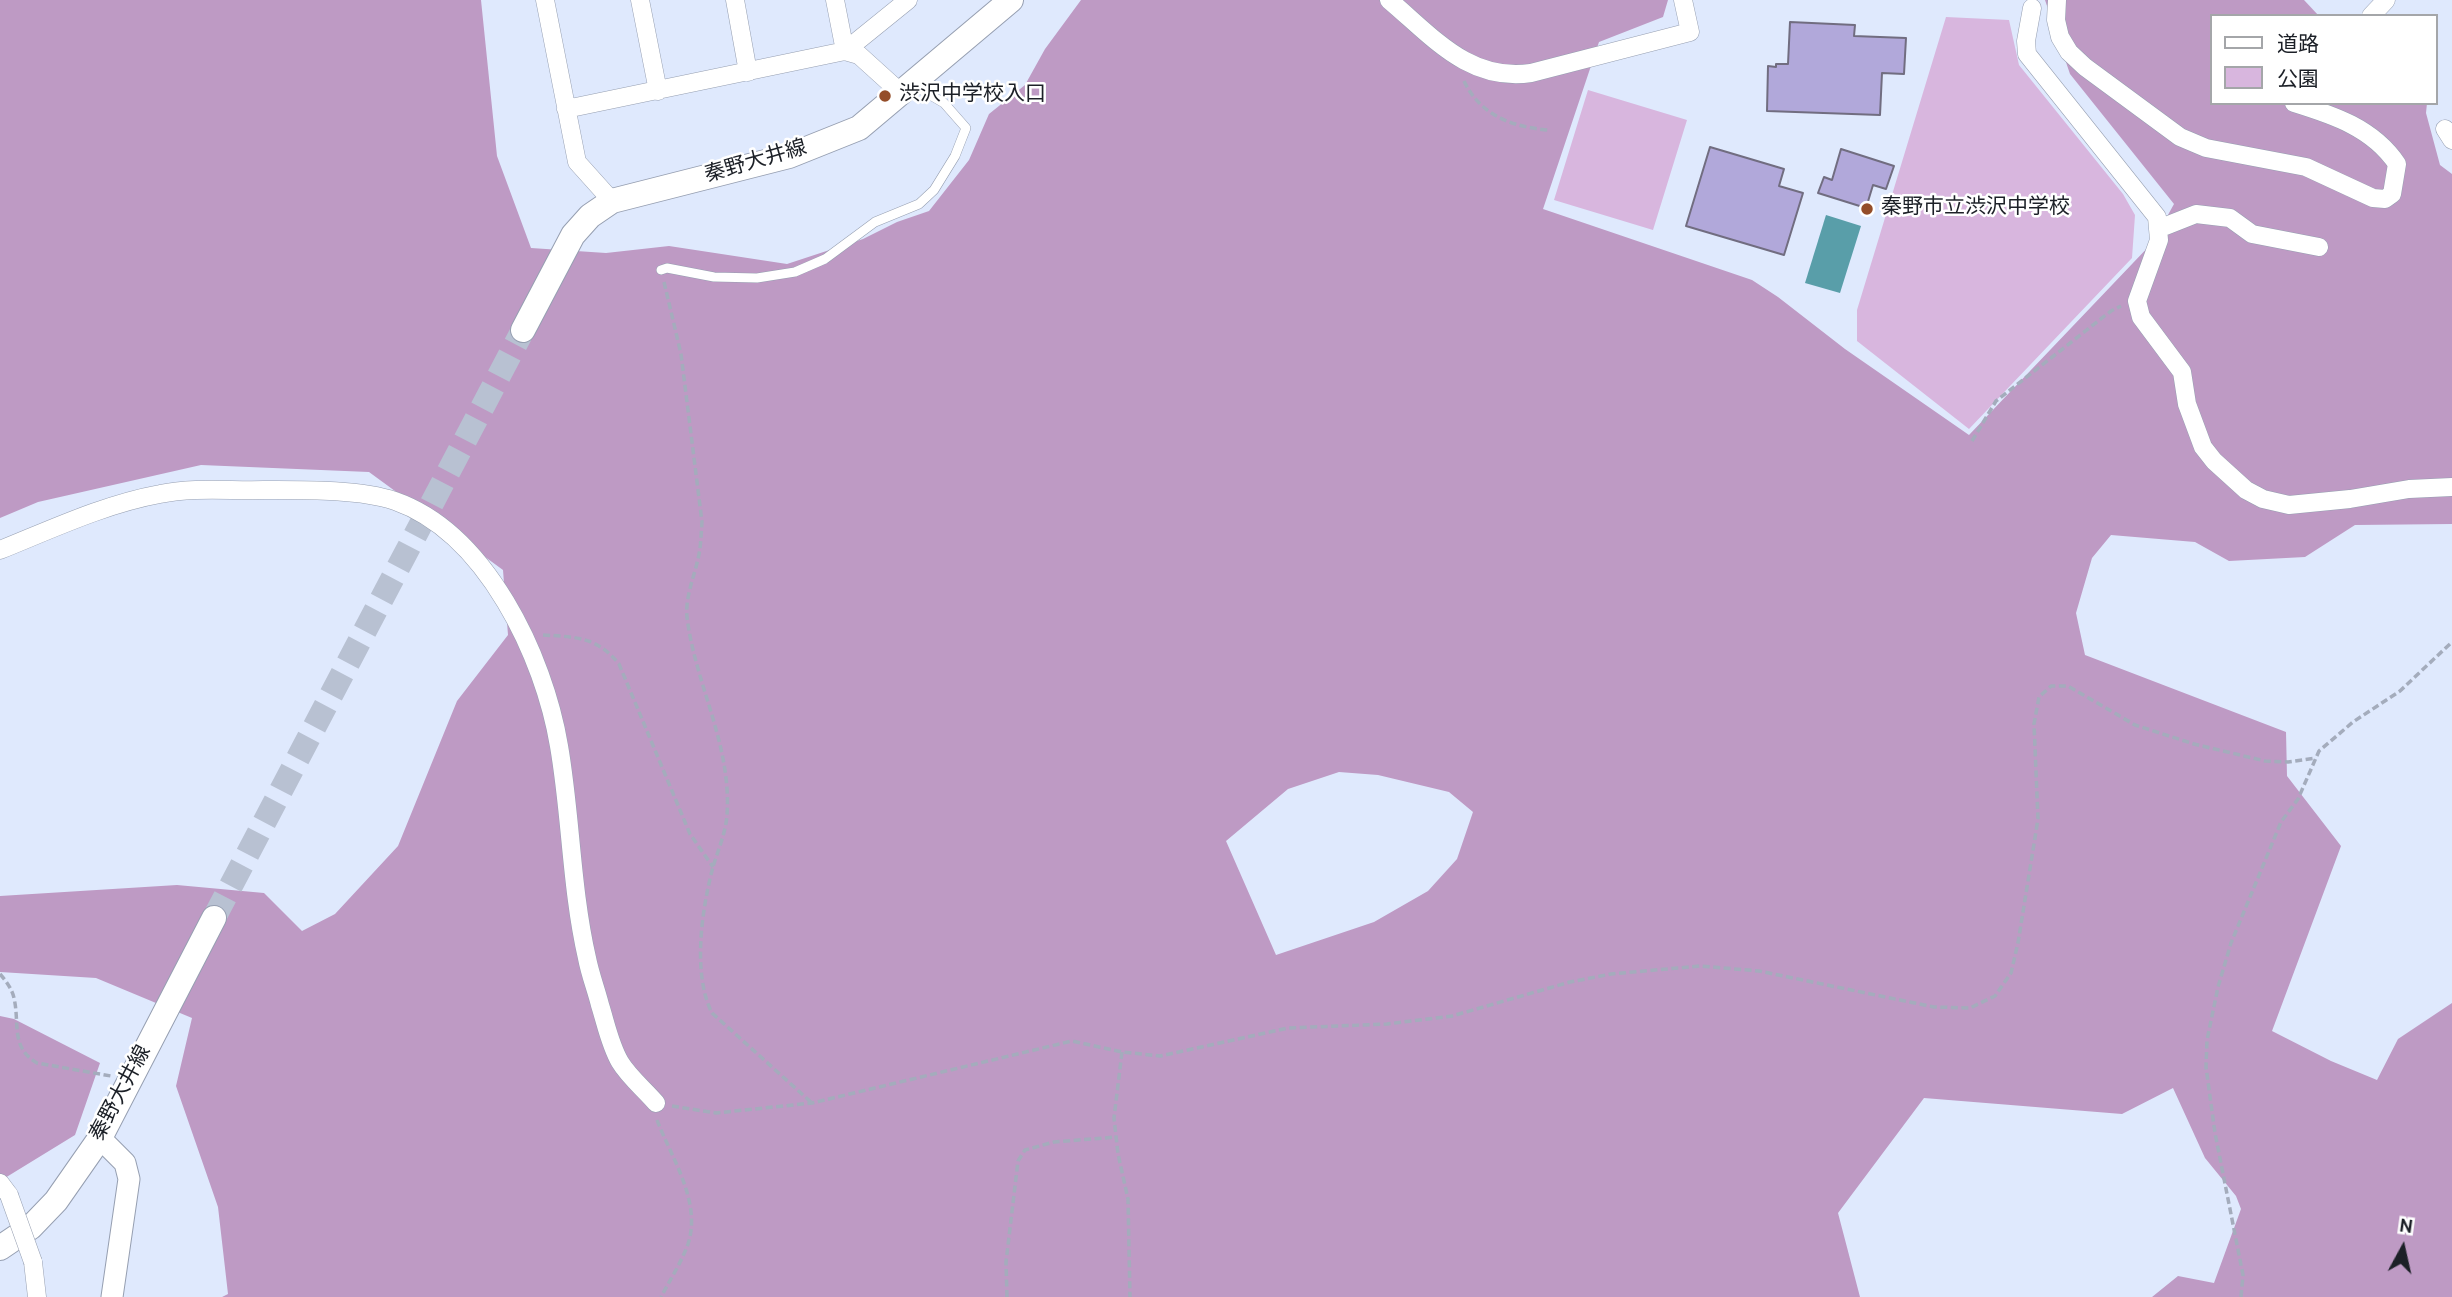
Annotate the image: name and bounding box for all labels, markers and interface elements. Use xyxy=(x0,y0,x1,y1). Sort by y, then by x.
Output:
legend xyxy=(2210,14,2438,105)
text: 道路 xyxy=(2277,32,2319,59)
text: 公園 xyxy=(2277,67,2319,94)
place label: 渋沢中学校入口 xyxy=(899,83,1046,109)
marker: 渋沢中学校入口 xyxy=(877,88,893,104)
street label: 秦野大井線 xyxy=(702,136,810,190)
place label: 秦野市立渋沢中学校 xyxy=(1881,196,2070,222)
marker: 秦野市立渋沢中学校 xyxy=(1859,201,1875,217)
street label: 秦野大井線 xyxy=(86,1042,158,1146)
north arrow xyxy=(2368,1213,2438,1283)
text: N xyxy=(2397,1214,2414,1240)

